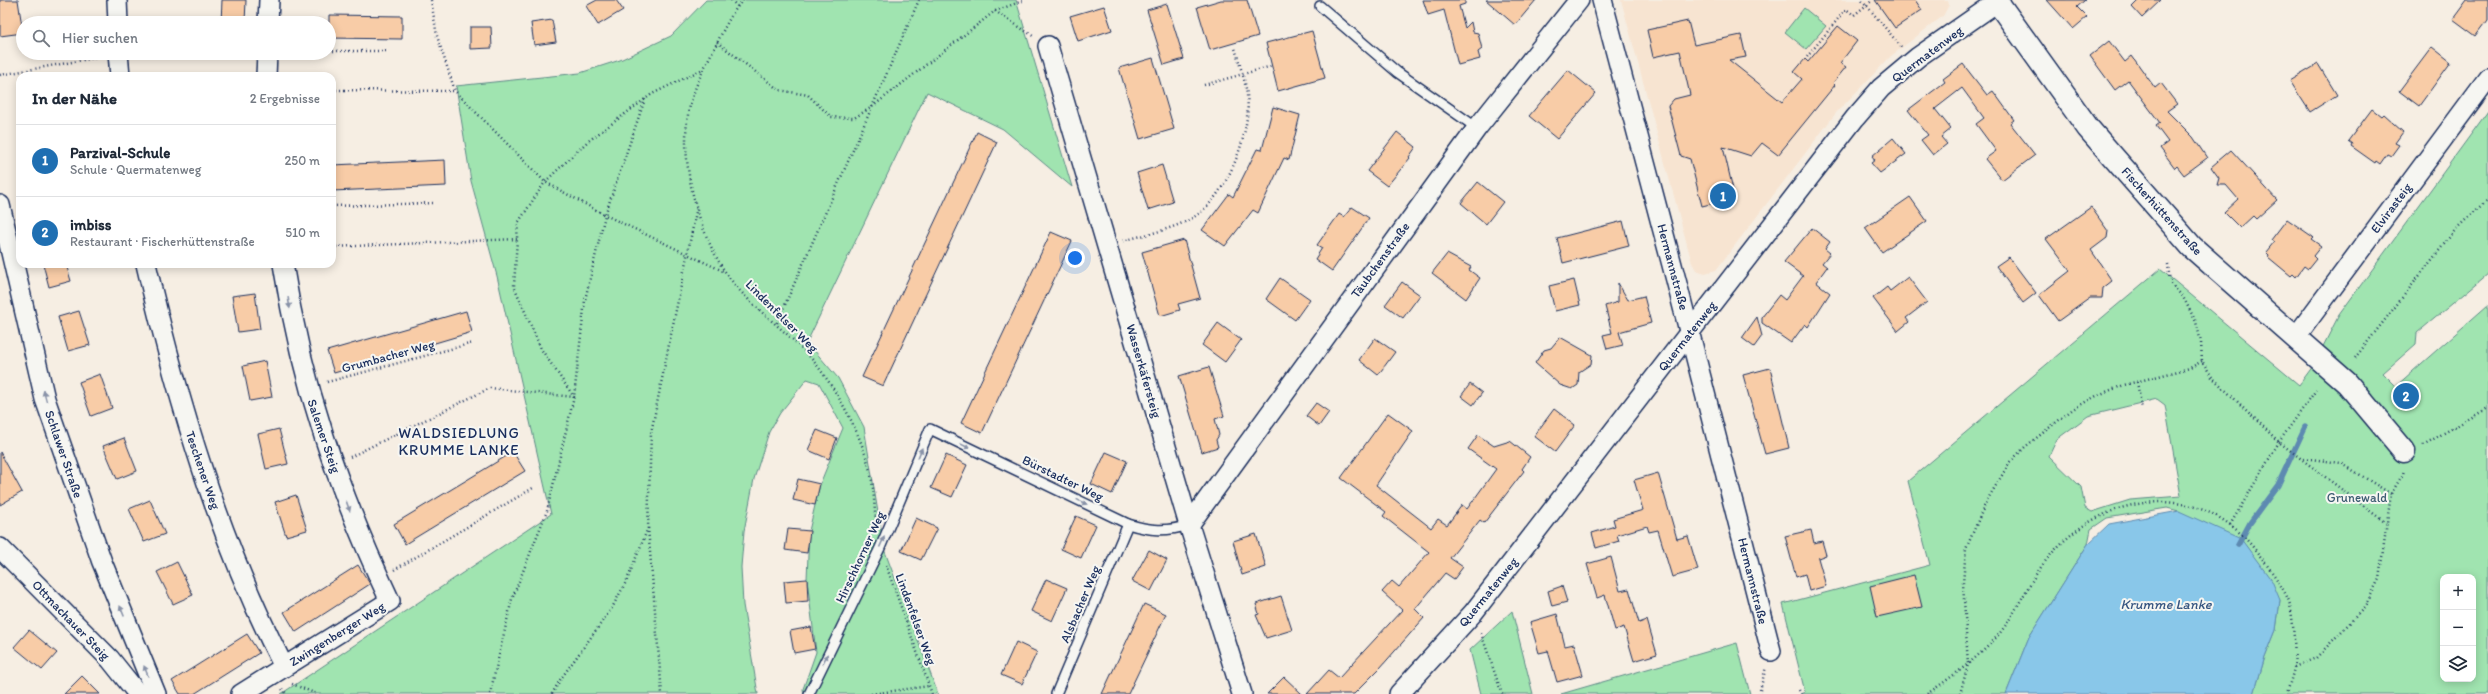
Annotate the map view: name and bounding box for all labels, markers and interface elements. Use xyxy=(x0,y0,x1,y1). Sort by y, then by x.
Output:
search box xyxy=(16,16,336,60)
street label: Quermatenweg xyxy=(1888,22,1966,86)
icon: search xyxy=(30,27,52,49)
text: Hier suchen xyxy=(62,29,138,47)
text: In der Nähe xyxy=(32,88,117,108)
text: 2 Ergebnisse xyxy=(250,91,320,106)
text: Parzival-Schule xyxy=(70,144,170,162)
text: 1 xyxy=(42,153,48,168)
text: 250 m xyxy=(284,153,320,168)
text: Schule · Quermatenweg xyxy=(70,162,201,177)
street label: Fischerhüttenstraße xyxy=(2118,164,2206,258)
street label: Elvirasteig xyxy=(2367,180,2415,236)
pin: 1 xyxy=(1710,181,1736,211)
text: imbiss xyxy=(70,216,112,234)
street label: Täubchenstraße xyxy=(1348,219,1412,301)
street label: Hermannstraße xyxy=(1654,222,1692,312)
text: 2 xyxy=(42,225,48,240)
text: 510 m xyxy=(285,225,320,240)
text: Restaurant · Fischerhüttenstraße xyxy=(70,234,255,249)
your location xyxy=(1065,248,1085,268)
street label: Lindenfelser Weg xyxy=(743,277,822,356)
one-way arrow xyxy=(286,296,292,309)
street label: Quermatenweg xyxy=(1655,298,1719,374)
street label: Wasserkäfersteig xyxy=(1123,322,1165,420)
street label: Grumbacher Weg xyxy=(340,336,436,376)
pin: 2 xyxy=(2393,381,2419,411)
one-way arrow xyxy=(42,390,48,402)
street label: Salemer Steig xyxy=(304,397,344,475)
street label: Schlawer Straße xyxy=(42,408,86,500)
district label: WALDSIEDLUNG KRUMME LANKE xyxy=(398,424,520,459)
street label: Teschener Weg xyxy=(183,429,224,512)
one-way arrow xyxy=(959,443,971,449)
one-way arrow xyxy=(917,448,923,459)
street label: Bürstadter Weg xyxy=(1020,452,1106,504)
park label: Grunewald xyxy=(2327,490,2387,505)
one-way arrow xyxy=(1076,499,1088,505)
one-way arrow xyxy=(345,500,351,512)
street label: Hirschhorner Weg xyxy=(832,508,888,605)
one-way arrow xyxy=(880,535,886,547)
street label: Hermannstraße xyxy=(1735,536,1771,626)
street label: Quermatenweg xyxy=(1455,554,1521,630)
street label: Alsbacher Weg xyxy=(1057,563,1103,645)
street label: Lindenfelser Weg xyxy=(892,571,940,667)
map controls xyxy=(2440,574,2476,682)
button: + xyxy=(2440,574,2476,610)
street label: Ottmachauer Steig xyxy=(29,577,113,663)
water label: Krumme Lanke xyxy=(2120,596,2213,613)
street label: Zwingenberger Weg xyxy=(287,598,388,669)
one-way arrow xyxy=(119,605,125,616)
button: − xyxy=(2440,610,2476,646)
button: layers xyxy=(2440,646,2476,682)
one-way arrow xyxy=(822,653,829,664)
one-way arrow xyxy=(143,664,149,676)

